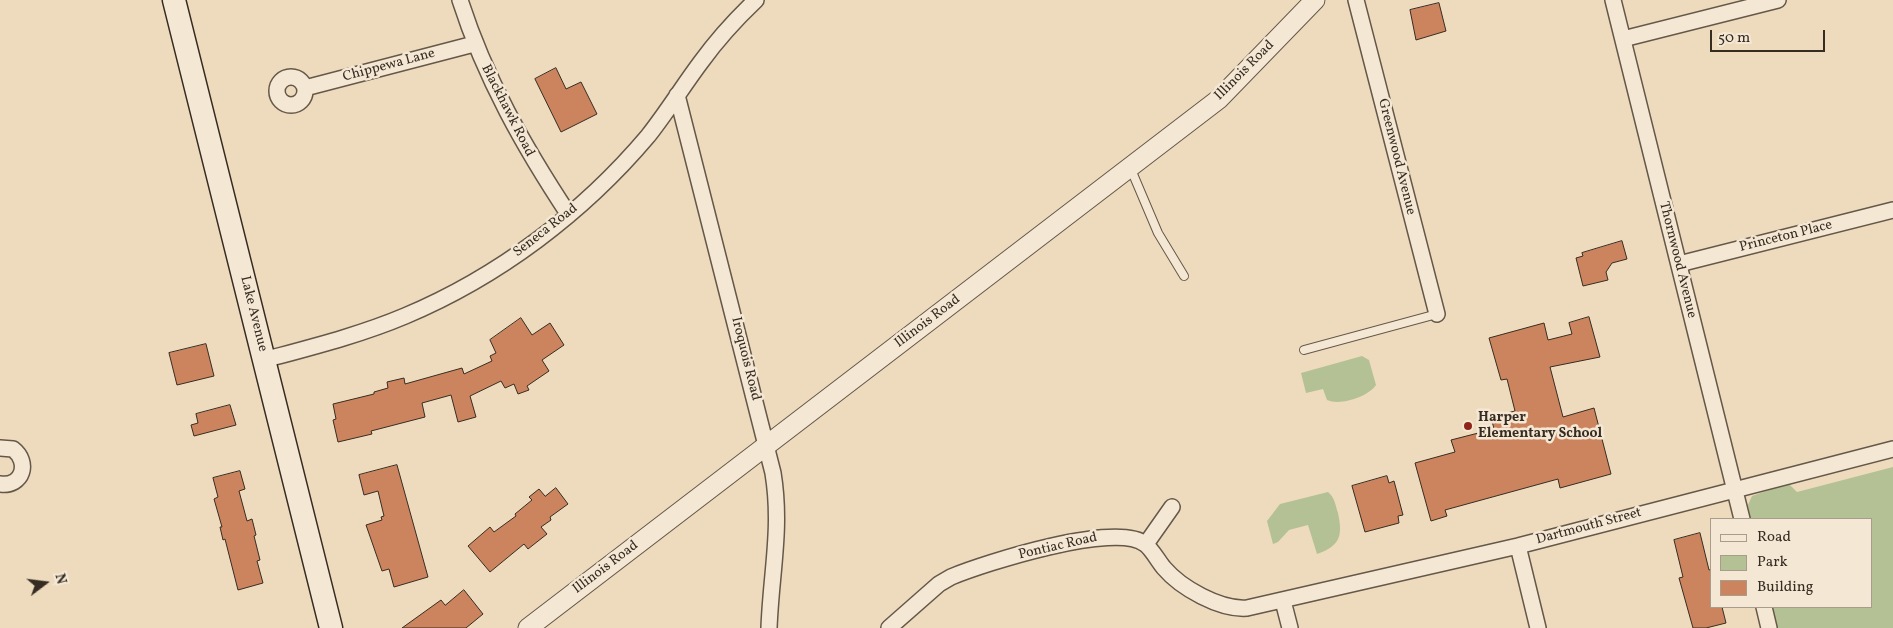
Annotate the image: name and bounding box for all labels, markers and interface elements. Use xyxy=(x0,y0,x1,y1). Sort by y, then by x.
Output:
scale bar xyxy=(1713,20,1828,52)
text: 50 m xyxy=(1718,28,1750,49)
street label: Illinois Road xyxy=(1211,37,1279,105)
street label: Chippewa Lane xyxy=(341,46,437,86)
street label: Blackhawk Road xyxy=(477,62,537,160)
street label: Greenwood Avenue xyxy=(1373,97,1419,217)
street label: Thornwood Avenue xyxy=(1654,200,1700,320)
street label: Seneca Road xyxy=(510,201,582,261)
street label: Princeton Place xyxy=(1738,217,1834,257)
street label: Lake Avenue xyxy=(235,274,271,354)
street label: Illinois Road xyxy=(892,292,964,352)
street label: Iroquois Road xyxy=(726,315,764,403)
place label: Harper Elementary School xyxy=(1478,410,1602,442)
marker: Harper Elementary School xyxy=(1462,420,1474,432)
street label: Dartmouth Street xyxy=(1534,505,1644,549)
legend xyxy=(1710,518,1873,608)
text: Road xyxy=(1757,527,1791,548)
street label: Pontiac Road xyxy=(1017,530,1099,564)
street label: Illinois Road xyxy=(570,538,642,598)
text: Park xyxy=(1757,552,1788,573)
north arrow xyxy=(20,558,70,608)
text: N xyxy=(49,572,70,586)
text: Building xyxy=(1757,577,1813,598)

